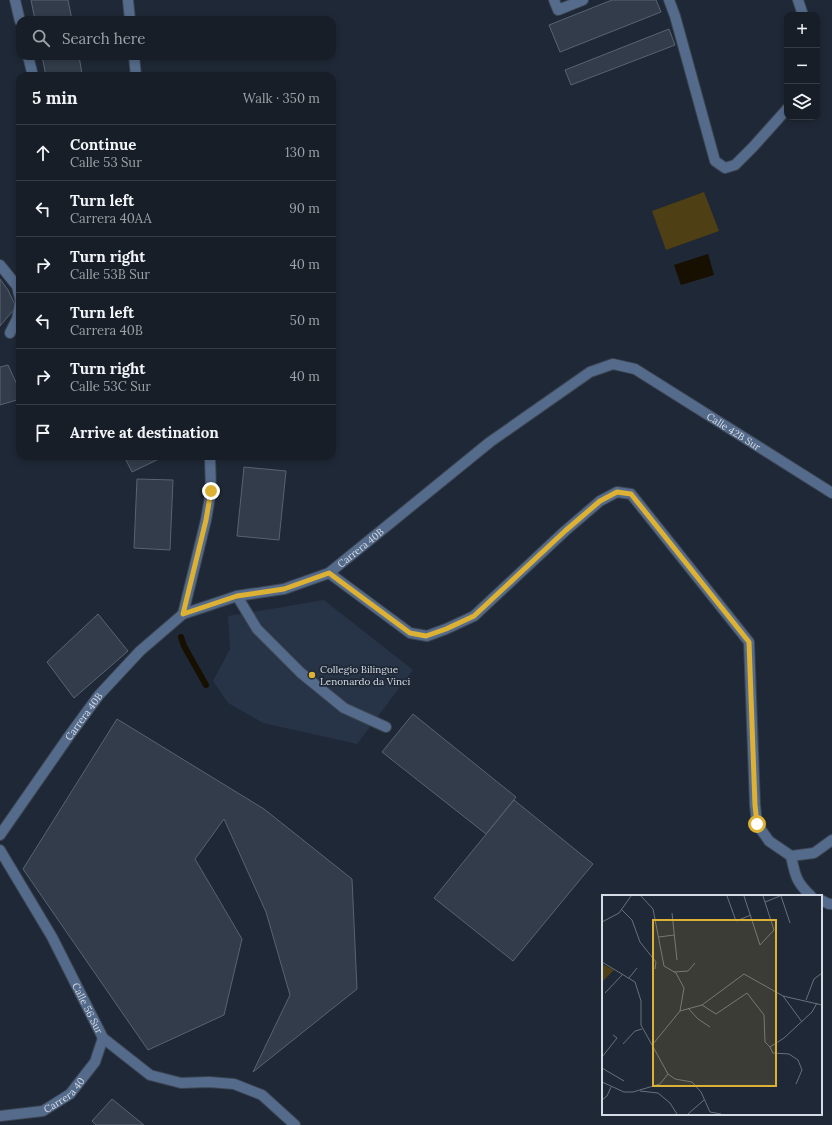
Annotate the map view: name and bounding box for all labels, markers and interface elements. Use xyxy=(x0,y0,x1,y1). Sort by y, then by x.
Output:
map controls xyxy=(784,12,820,120)
button: + xyxy=(784,12,820,48)
search box xyxy=(16,16,336,60)
icon: search xyxy=(30,27,52,49)
text: Search here xyxy=(62,29,145,48)
button: − xyxy=(784,48,820,84)
button: layers xyxy=(784,84,820,120)
text: 5 min xyxy=(32,87,78,109)
text: Walk · 350 m xyxy=(243,90,320,107)
text: Continue xyxy=(70,135,136,154)
icon: ahead xyxy=(32,142,54,164)
text: 130 m xyxy=(285,144,320,161)
text: Calle 53 Sur xyxy=(70,154,142,171)
text: Turn left xyxy=(70,191,134,210)
icon: left xyxy=(32,198,54,220)
text: 90 m xyxy=(289,200,320,217)
text: Carrera 40AA xyxy=(70,210,152,227)
text: Turn right xyxy=(70,247,146,266)
icon: right xyxy=(32,254,54,276)
text: 40 m xyxy=(290,256,320,273)
text: Calle 53B Sur xyxy=(70,266,150,283)
text: Turn left xyxy=(70,303,134,322)
icon: left xyxy=(32,310,54,332)
text: 50 m xyxy=(290,312,320,329)
text: Carrera 40B xyxy=(70,322,143,339)
text: Turn right xyxy=(70,359,146,378)
icon: right xyxy=(32,366,54,388)
text: 40 m xyxy=(290,368,320,385)
text: Calle 53C Sur xyxy=(70,378,151,395)
street label: Calle 42B Sur xyxy=(704,410,764,454)
icon: arrive xyxy=(32,422,54,444)
text: Arrive at destination xyxy=(70,423,219,442)
route end xyxy=(202,482,220,500)
street label: Carrera 40B xyxy=(335,525,387,571)
place label: Collegio Bilingue Lenonardo da Vinci xyxy=(320,663,410,688)
marker: Collegio Bilingue Lenonardo da Vinci xyxy=(307,670,317,680)
street label: Carrera 40B xyxy=(62,690,106,743)
route start xyxy=(748,815,766,833)
inset map xyxy=(602,895,822,1115)
street label: Calle 56 Sur xyxy=(69,981,106,1037)
street label: Carrera 40 xyxy=(41,1075,88,1116)

